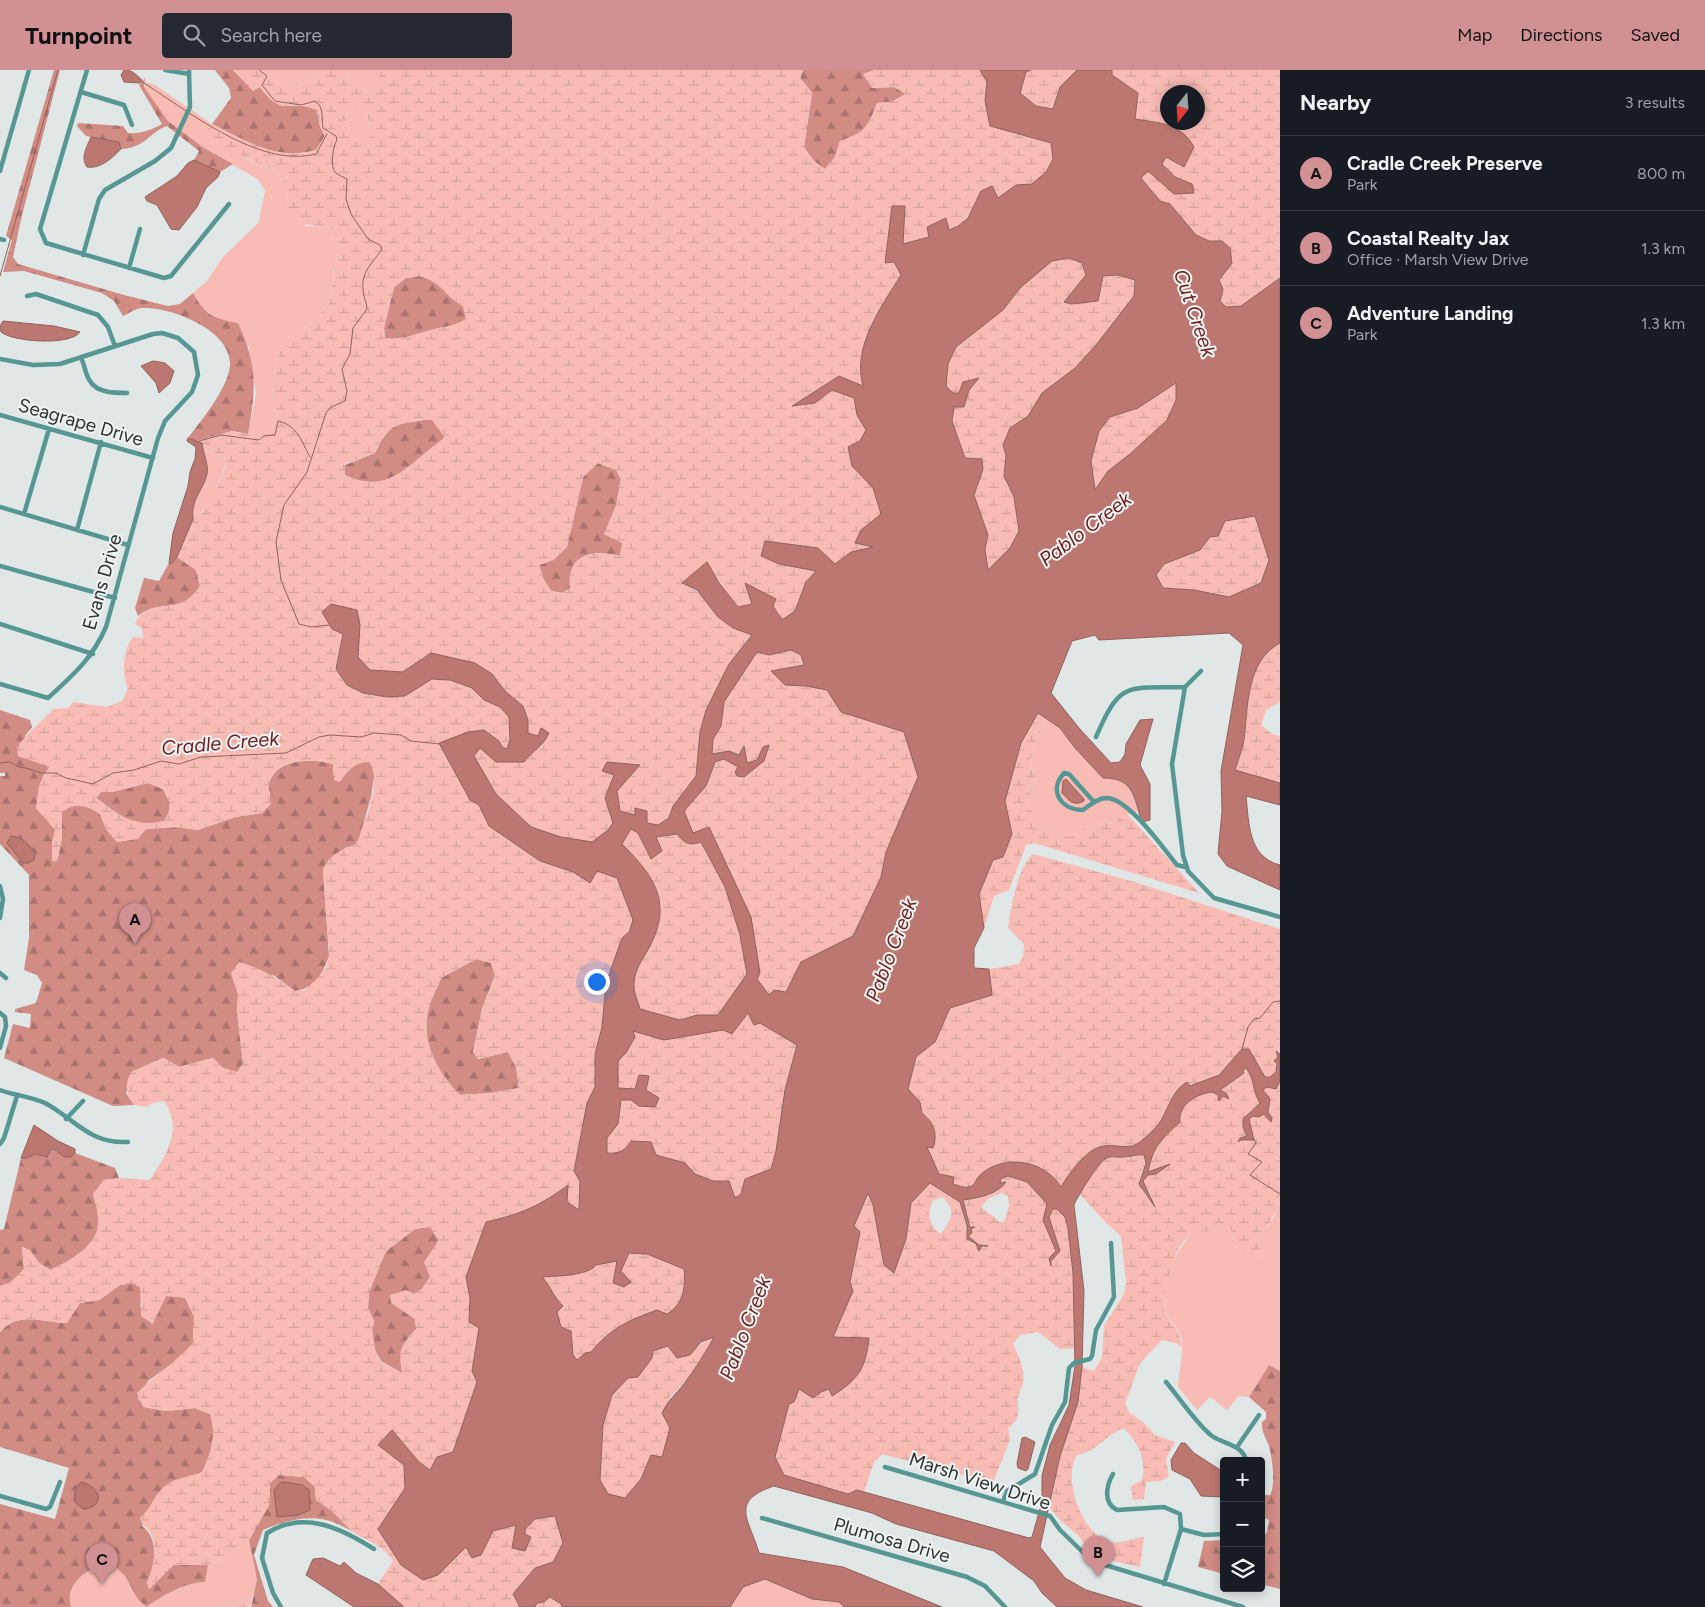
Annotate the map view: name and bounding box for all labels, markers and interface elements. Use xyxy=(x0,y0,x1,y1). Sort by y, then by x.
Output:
search box xyxy=(162,13,512,58)
text: Turnpoint xyxy=(25,21,132,50)
icon: search xyxy=(180,21,208,49)
text: Search here xyxy=(220,24,322,47)
text: Map xyxy=(1457,24,1492,46)
text: Directions xyxy=(1520,24,1602,46)
text: Saved xyxy=(1630,24,1680,46)
north arrow xyxy=(1160,85,1205,130)
text: Nearby xyxy=(1300,90,1371,115)
text: 3 results xyxy=(1625,93,1685,112)
text: Cradle Creek Preserve xyxy=(1347,152,1542,175)
text: A xyxy=(1310,164,1322,183)
text: 800 m xyxy=(1637,164,1685,183)
text: Park xyxy=(1347,175,1377,194)
text: Coastal Realty Jax xyxy=(1347,227,1509,250)
text: B xyxy=(1311,239,1321,258)
text: 1.3 km xyxy=(1641,239,1685,258)
text: Office · Marsh View Drive xyxy=(1347,250,1529,269)
water label: Cut Creek xyxy=(1169,266,1222,361)
text: Adventure Landing xyxy=(1347,302,1514,325)
text: C xyxy=(1310,314,1322,333)
text: 1.3 km xyxy=(1641,314,1685,333)
text: Park xyxy=(1347,325,1377,344)
street label: Seagrape Drive xyxy=(16,393,146,451)
water label: Pablo Creek xyxy=(1034,486,1137,571)
street label: Evans Drive xyxy=(77,531,127,633)
water label: Cradle Creek xyxy=(160,726,281,760)
water label: Pablo Creek xyxy=(860,894,922,1005)
pin: A xyxy=(119,903,151,944)
your location xyxy=(584,969,610,995)
water label: Pablo Creek xyxy=(714,1272,776,1383)
street label: Marsh View Drive xyxy=(906,1447,1054,1515)
map controls xyxy=(1220,1457,1265,1592)
button: + xyxy=(1220,1457,1265,1502)
button: − xyxy=(1220,1502,1265,1547)
street label: Plumosa Drive xyxy=(831,1512,953,1568)
pin: B xyxy=(1082,1536,1114,1577)
pin: C xyxy=(86,1543,118,1584)
button: layers xyxy=(1220,1547,1265,1592)

